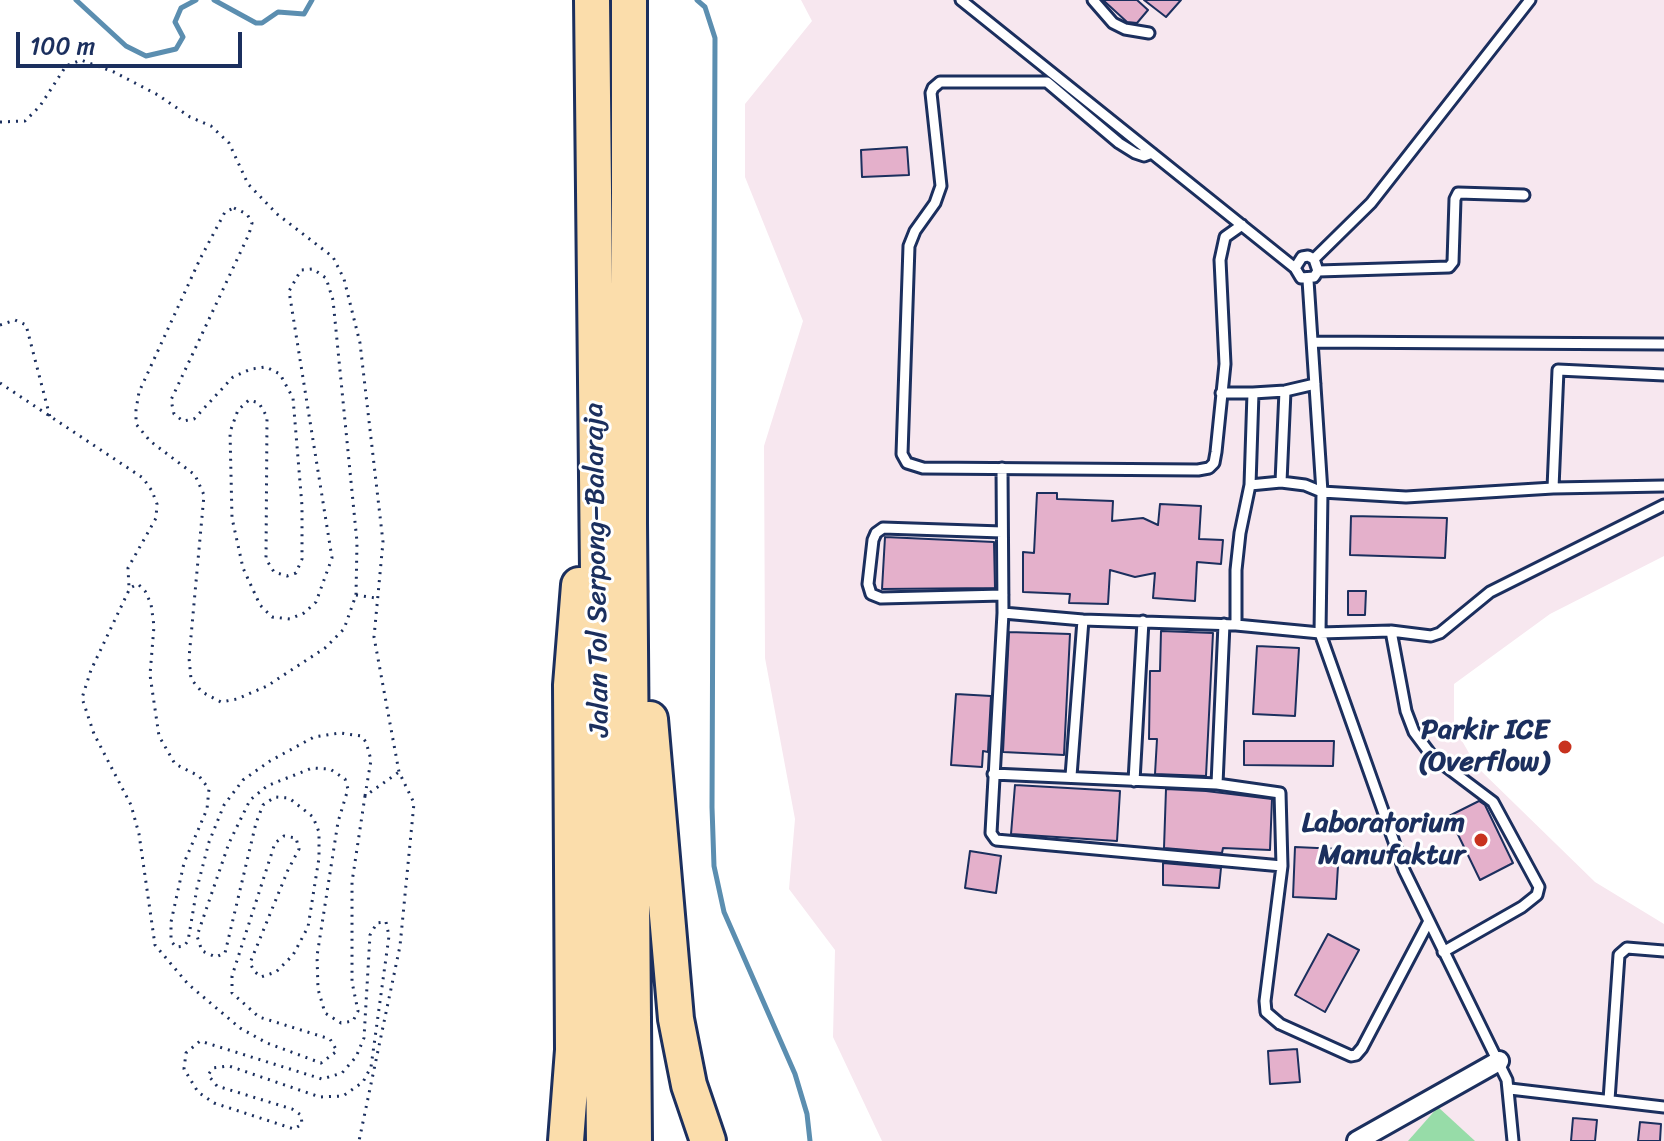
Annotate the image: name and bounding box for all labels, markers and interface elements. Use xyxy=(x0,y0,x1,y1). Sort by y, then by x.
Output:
scale bar xyxy=(20,16,246,66)
text: 100 m xyxy=(30,25,95,67)
street label: Jalan Tol Serpong–Balaraja xyxy=(578,403,618,737)
place label: Parkir ICE (Overflow) xyxy=(1418,714,1549,780)
marker: Parkir ICE (Overflow) xyxy=(1556,738,1574,756)
place label: Laboratorium Manufaktur xyxy=(1302,807,1465,873)
marker: Laboratorium Manufaktur xyxy=(1472,831,1490,849)

